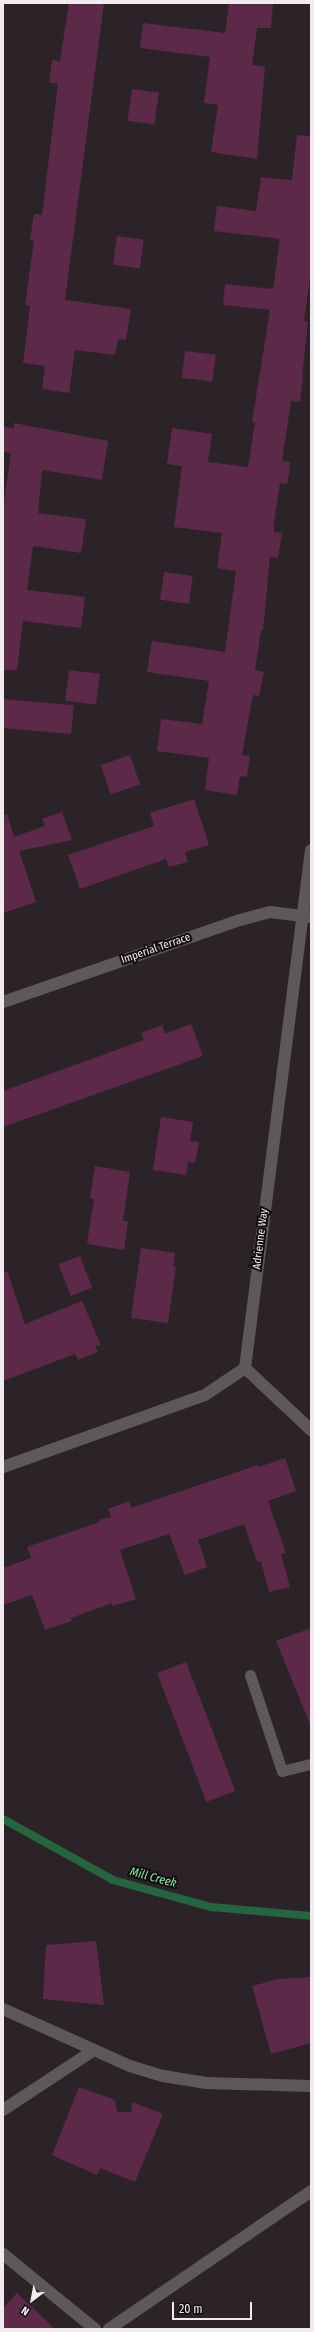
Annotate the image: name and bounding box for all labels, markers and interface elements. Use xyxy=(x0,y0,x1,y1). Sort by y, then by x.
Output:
street label: Imperial Terrace xyxy=(120,931,192,967)
street label: Adrienne Way xyxy=(251,1208,271,1270)
water label: Mill Creek xyxy=(128,1865,178,1891)
north arrow xyxy=(12,2280,52,2320)
scale bar xyxy=(174,2294,254,2320)
text: 20 m xyxy=(179,2302,203,2316)
text: N xyxy=(19,2303,32,2318)

